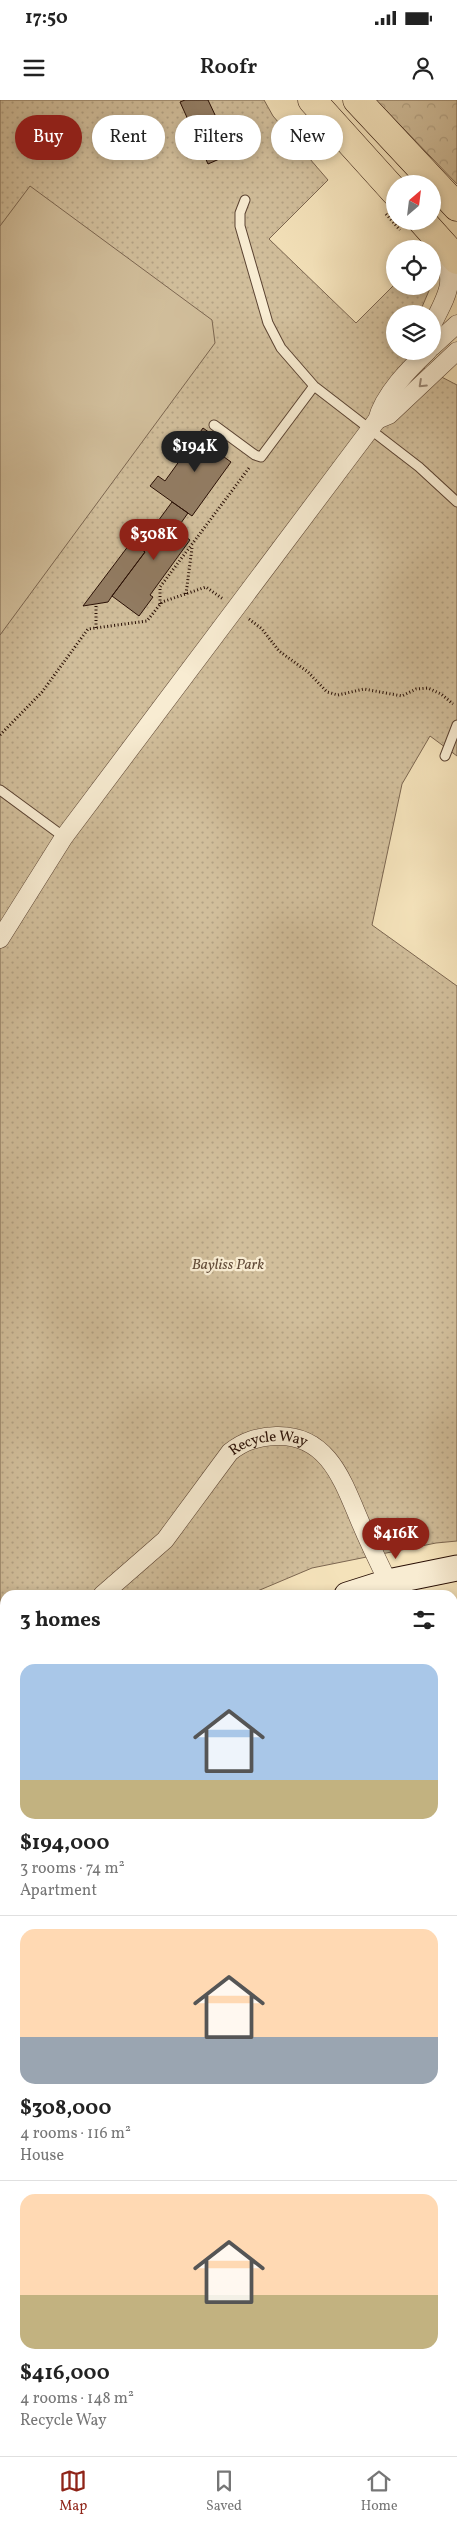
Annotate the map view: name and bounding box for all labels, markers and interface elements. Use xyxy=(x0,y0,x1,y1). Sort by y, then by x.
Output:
text: 17:50 xyxy=(25,5,68,31)
text: Roofr xyxy=(200,52,257,83)
icon: menu xyxy=(20,54,48,82)
icon: person xyxy=(409,54,437,82)
chip: Buy xyxy=(15,115,82,160)
chip: Rent xyxy=(92,115,165,160)
chip: Filters xyxy=(175,115,261,160)
chip: New xyxy=(271,115,343,160)
north arrow xyxy=(386,175,441,230)
map controls xyxy=(386,175,441,360)
button: locate xyxy=(386,240,441,295)
button: layers xyxy=(386,305,441,360)
one-way arrow xyxy=(418,378,427,387)
pin: $194K xyxy=(160,430,230,473)
text: $194K xyxy=(172,436,218,458)
pin: $308K xyxy=(119,518,189,561)
text: $308K xyxy=(130,524,178,546)
park label: Bayliss Park xyxy=(192,1255,264,1276)
street label: Recycle Way xyxy=(225,1427,311,1461)
pin: $416K xyxy=(361,1518,431,1560)
text: $416K xyxy=(373,1523,419,1545)
text: 3 homes xyxy=(20,1606,101,1635)
icon: filters xyxy=(410,1606,438,1634)
icon: home xyxy=(184,1696,274,1786)
text: $194,000 xyxy=(20,1829,109,1858)
text: 3 rooms · 74 m² xyxy=(20,1858,125,1880)
text: Apartment xyxy=(20,1880,97,1902)
icon: home xyxy=(184,1962,274,2052)
text: $308,000 xyxy=(20,2094,111,2123)
text: 4 rooms · 116 m² xyxy=(20,2123,131,2145)
text: House xyxy=(20,2145,64,2167)
icon: home xyxy=(184,2227,274,2317)
text: $416,000 xyxy=(20,2359,110,2388)
text: 4 rooms · 148 m² xyxy=(20,2388,134,2410)
text: Recycle Way xyxy=(20,2410,107,2432)
tab: Map xyxy=(59,2467,87,2516)
tab: Saved xyxy=(206,2467,242,2516)
tab: Home xyxy=(361,2467,398,2516)

